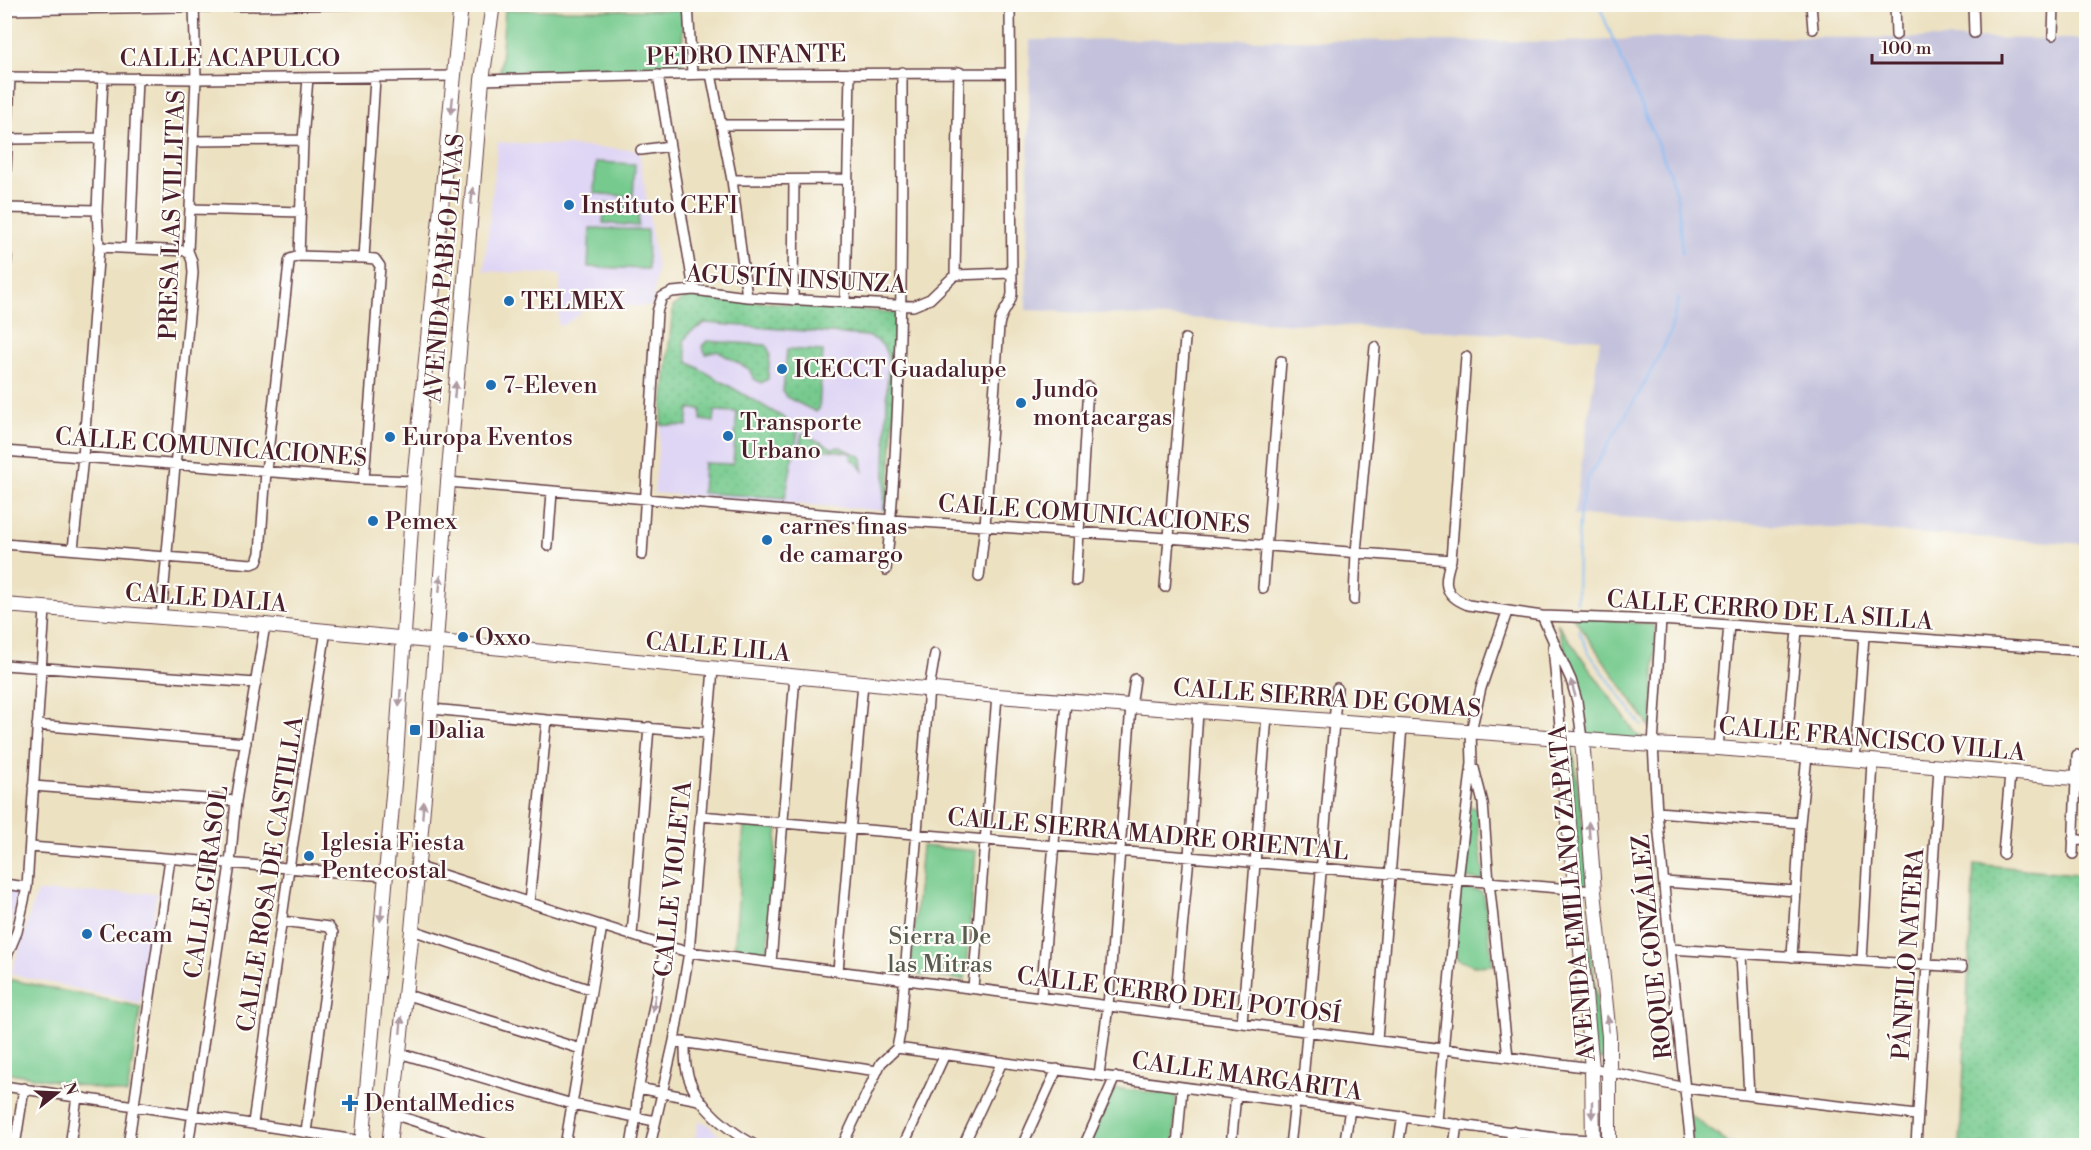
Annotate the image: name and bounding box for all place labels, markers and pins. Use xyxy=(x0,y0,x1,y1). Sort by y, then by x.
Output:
place label: Instituto CEFI xyxy=(581,191,738,221)
marker: Instituto CEFI xyxy=(562,198,576,212)
place label: TELMEX xyxy=(521,287,625,317)
marker: TELMEX xyxy=(502,294,516,308)
place label: ICECCT Guadalupe xyxy=(794,355,1007,385)
marker: ICECCT Guadalupe xyxy=(775,362,789,376)
place label: 7-Eleven xyxy=(503,371,598,401)
place label: Jundo montacargas xyxy=(1032,375,1172,433)
marker: 7-Eleven xyxy=(484,378,498,392)
marker: Jundo montacargas xyxy=(1014,396,1028,410)
place label: Transporte Urbano xyxy=(740,408,862,466)
place label: Europa Eventos xyxy=(402,423,573,453)
marker: Transporte Urbano xyxy=(721,429,735,443)
marker: Europa Eventos xyxy=(383,430,397,444)
place label: Pemex xyxy=(385,507,458,537)
place label: carnes finas de camargo xyxy=(779,512,908,570)
marker: Pemex xyxy=(366,514,380,528)
marker: carnes finas de camargo xyxy=(760,533,774,547)
place label: Oxxo xyxy=(475,623,531,653)
marker: Oxxo xyxy=(456,630,470,644)
place label: Dalia xyxy=(427,716,486,746)
marker: Dalia xyxy=(408,723,422,737)
place label: Iglesia Fiesta Pentecostal xyxy=(321,828,465,886)
marker: Iglesia Fiesta Pentecostal xyxy=(302,849,316,863)
place label: Cecam xyxy=(99,920,173,950)
marker: Cecam xyxy=(80,927,94,941)
place label: DentalMedics xyxy=(364,1089,515,1119)
marker: DentalMedics xyxy=(341,1094,359,1112)

